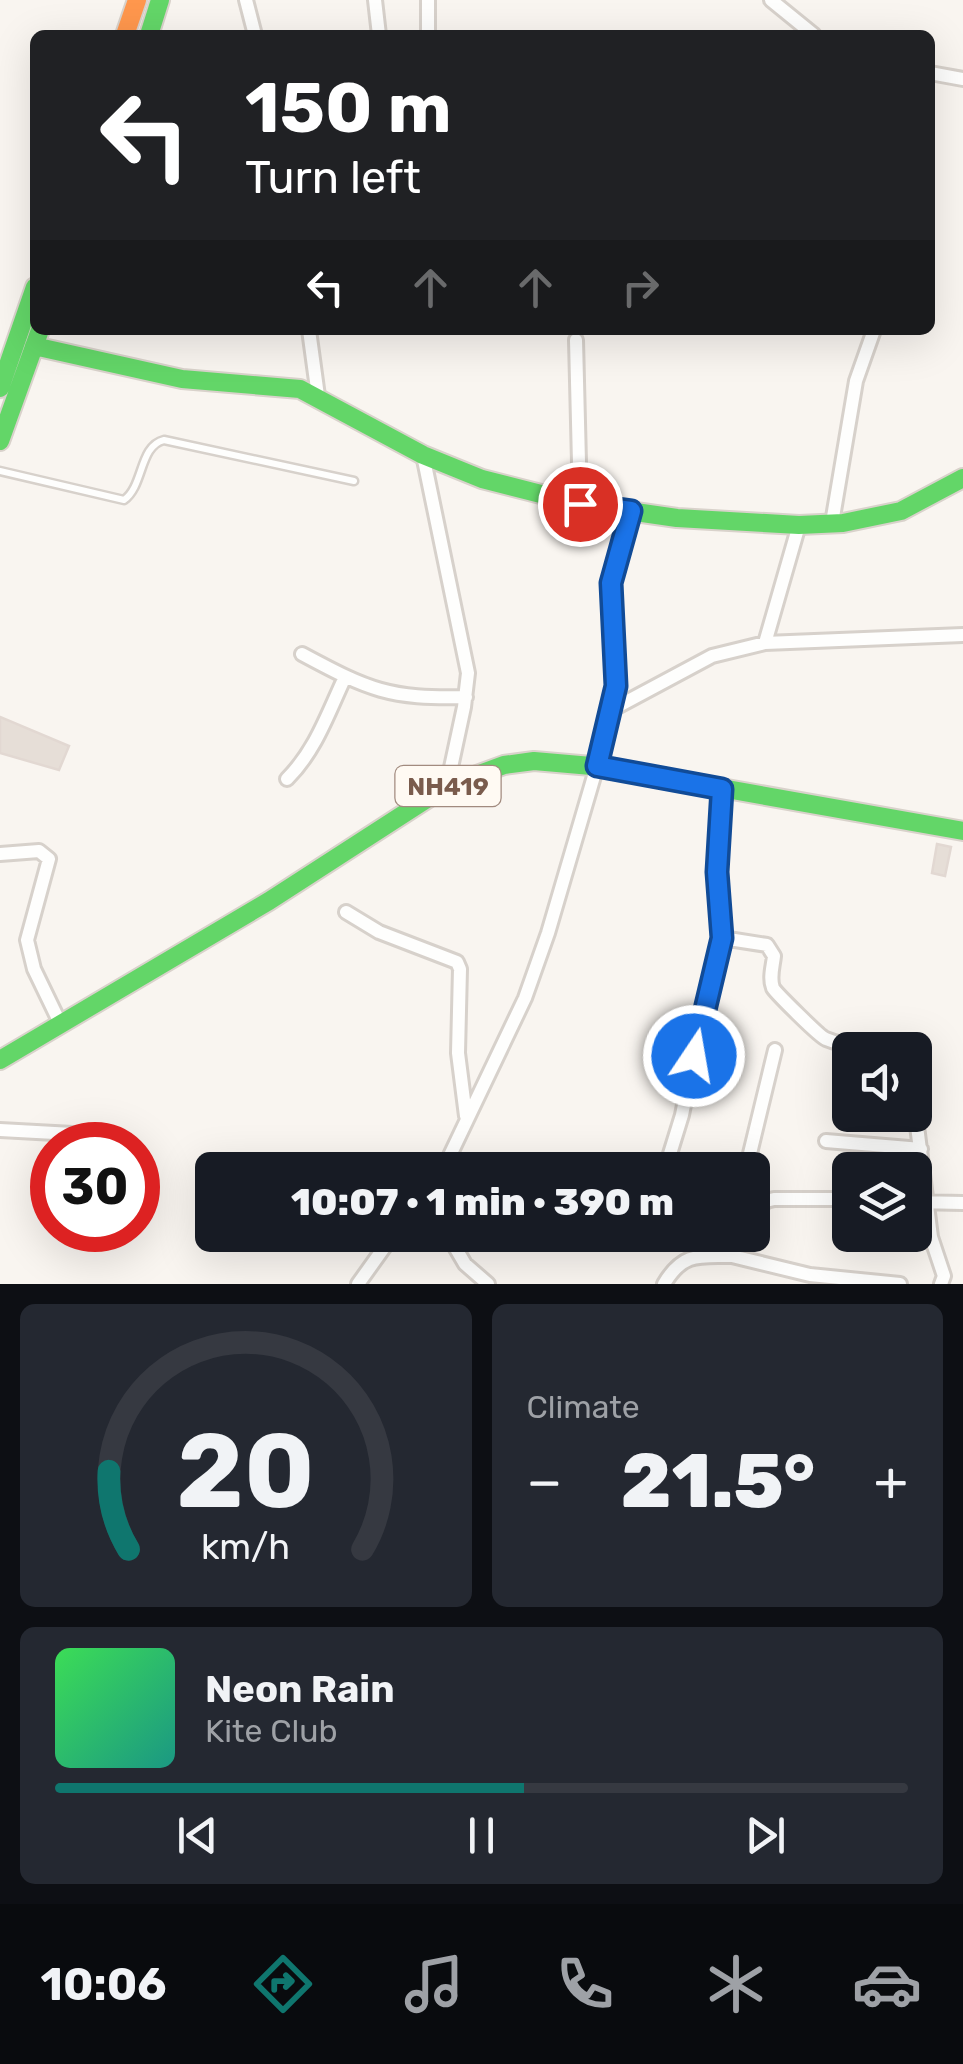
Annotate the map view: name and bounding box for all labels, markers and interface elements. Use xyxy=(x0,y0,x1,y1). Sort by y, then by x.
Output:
text: 150 m xyxy=(245,67,452,150)
icon: left xyxy=(80,70,210,200)
text: Turn left xyxy=(245,151,421,204)
icon: left xyxy=(298,260,353,315)
icon: ahead xyxy=(403,260,458,315)
icon: ahead xyxy=(508,260,563,315)
icon: right xyxy=(613,260,668,315)
pin xyxy=(538,462,623,547)
icon: arrive xyxy=(553,477,608,532)
road number: NH419 xyxy=(396,766,500,806)
position arrow xyxy=(642,1004,746,1108)
map controls xyxy=(832,1032,932,1252)
button: sound xyxy=(832,1032,932,1132)
speed limit sign: 30 xyxy=(30,1122,160,1252)
button: layers xyxy=(832,1152,932,1252)
text: 10:07 · 1 min · 390 m xyxy=(291,1179,674,1225)
text: Climate xyxy=(527,1388,640,1426)
text: 20 xyxy=(177,1410,315,1533)
text: 21.5° xyxy=(621,1437,815,1526)
text: − xyxy=(527,1449,562,1514)
text: + xyxy=(874,1449,908,1514)
text: km/h xyxy=(201,1526,290,1568)
text: Neon Rain xyxy=(205,1666,395,1712)
text: Kite Club xyxy=(205,1712,338,1750)
icon: previous xyxy=(170,1808,225,1863)
icon: pause xyxy=(454,1808,509,1863)
icon: next xyxy=(738,1808,793,1863)
icon: directions xyxy=(248,1949,318,2019)
icon: music xyxy=(399,1949,469,2019)
icon: phone xyxy=(550,1949,620,2019)
icon: climate xyxy=(701,1949,771,2019)
icon: car xyxy=(852,1949,922,2019)
text: 10:06 xyxy=(41,1958,167,2011)

